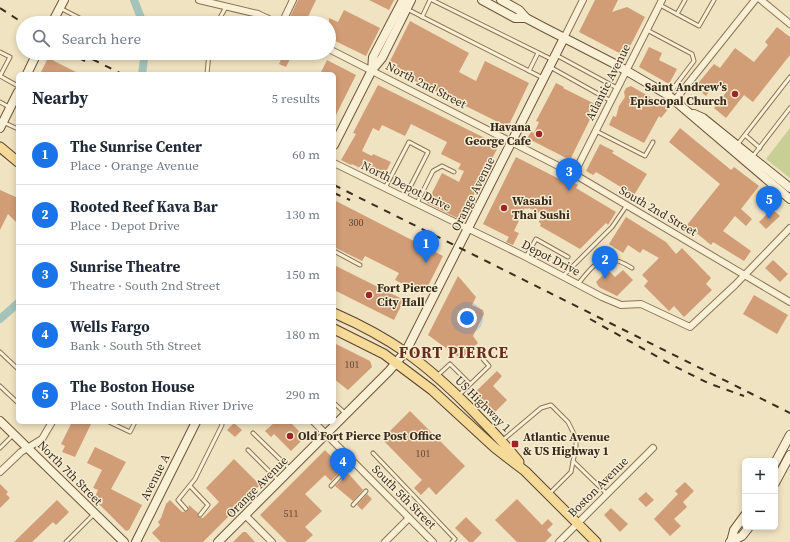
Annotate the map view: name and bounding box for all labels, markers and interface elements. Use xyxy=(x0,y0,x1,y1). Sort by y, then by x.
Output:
search box xyxy=(16,16,336,60)
icon: search xyxy=(30,27,52,49)
text: Search here xyxy=(62,28,141,49)
street label: Atlantic Avenue xyxy=(582,41,634,123)
street label: North 2nd Street xyxy=(383,58,469,112)
place label: Saint Andrew's Episcopal Church xyxy=(630,79,728,109)
text: Nearby xyxy=(32,86,88,110)
marker: Saint Andrew's Episcopal Church xyxy=(730,89,740,99)
text: 5 results xyxy=(272,90,320,107)
place label: Havana George Cafe xyxy=(465,119,532,149)
marker: Havana George Cafe xyxy=(534,129,544,139)
text: The Sunrise Center xyxy=(70,136,202,157)
text: 1 xyxy=(41,146,49,163)
text: 60 m xyxy=(292,146,320,163)
street label: Orange Avenue xyxy=(447,154,499,234)
text: Place · Orange Avenue xyxy=(70,157,199,174)
street label: North Depot Drive xyxy=(358,157,454,215)
pin: 3 xyxy=(556,158,582,191)
street label: South 2nd Street xyxy=(616,182,700,240)
pin: 5 xyxy=(756,186,782,219)
place label: Wasabi Thai Sushi xyxy=(512,193,570,223)
text: Rooted Reef Kava Bar xyxy=(70,196,218,217)
marker: Wasabi Thai Sushi xyxy=(499,203,509,213)
text: 2 xyxy=(41,206,49,223)
text: 130 m xyxy=(286,206,320,223)
house number: 300 xyxy=(349,216,364,229)
text: Place · Depot Drive xyxy=(70,217,180,234)
pin: 1 xyxy=(413,230,439,263)
street label: Depot Drive xyxy=(519,236,583,280)
pin: 2 xyxy=(592,246,618,279)
text: Sunrise Theatre xyxy=(70,256,180,277)
text: 3 xyxy=(41,266,49,283)
text: 150 m xyxy=(286,266,320,283)
text: Theatre · South 2nd Street xyxy=(70,277,220,294)
place label: Fort Pierce City Hall xyxy=(377,280,438,310)
marker: Fort Pierce City Hall xyxy=(364,290,374,300)
your location xyxy=(457,308,477,328)
text: Wells Fargo xyxy=(70,316,150,337)
text: 4 xyxy=(41,326,49,343)
text: 180 m xyxy=(286,326,320,343)
text: Bank · South 5th Street xyxy=(70,337,201,354)
district label: FORT PIERCE xyxy=(399,341,509,363)
house number: 101 xyxy=(345,358,360,371)
street label: US Highway 1 xyxy=(451,372,515,436)
text: The Boston House xyxy=(70,376,195,397)
text: 5 xyxy=(41,386,49,403)
text: 290 m xyxy=(286,386,320,403)
text: Place · South Indian River Drive xyxy=(70,397,254,414)
place label: Old Fort Pierce Post Office xyxy=(298,428,441,444)
place label: Atlantic Avenue & US Highway 1 xyxy=(523,429,610,459)
marker: Old Fort Pierce Post Office xyxy=(285,431,295,441)
street label: North 7th Street xyxy=(34,437,106,509)
marker: Atlantic Avenue & US Highway 1 xyxy=(510,439,520,449)
house number: 101 xyxy=(416,447,431,460)
pin: 4 xyxy=(330,448,356,481)
street label: Avenue A xyxy=(136,451,174,503)
street label: Orange Avenue xyxy=(223,453,291,521)
street label: Boston Avenue xyxy=(564,453,632,521)
map controls xyxy=(742,458,778,530)
button: + xyxy=(742,458,778,494)
street label: South 5th Street xyxy=(368,461,440,533)
button: − xyxy=(742,494,778,530)
house number: 511 xyxy=(284,507,299,520)

